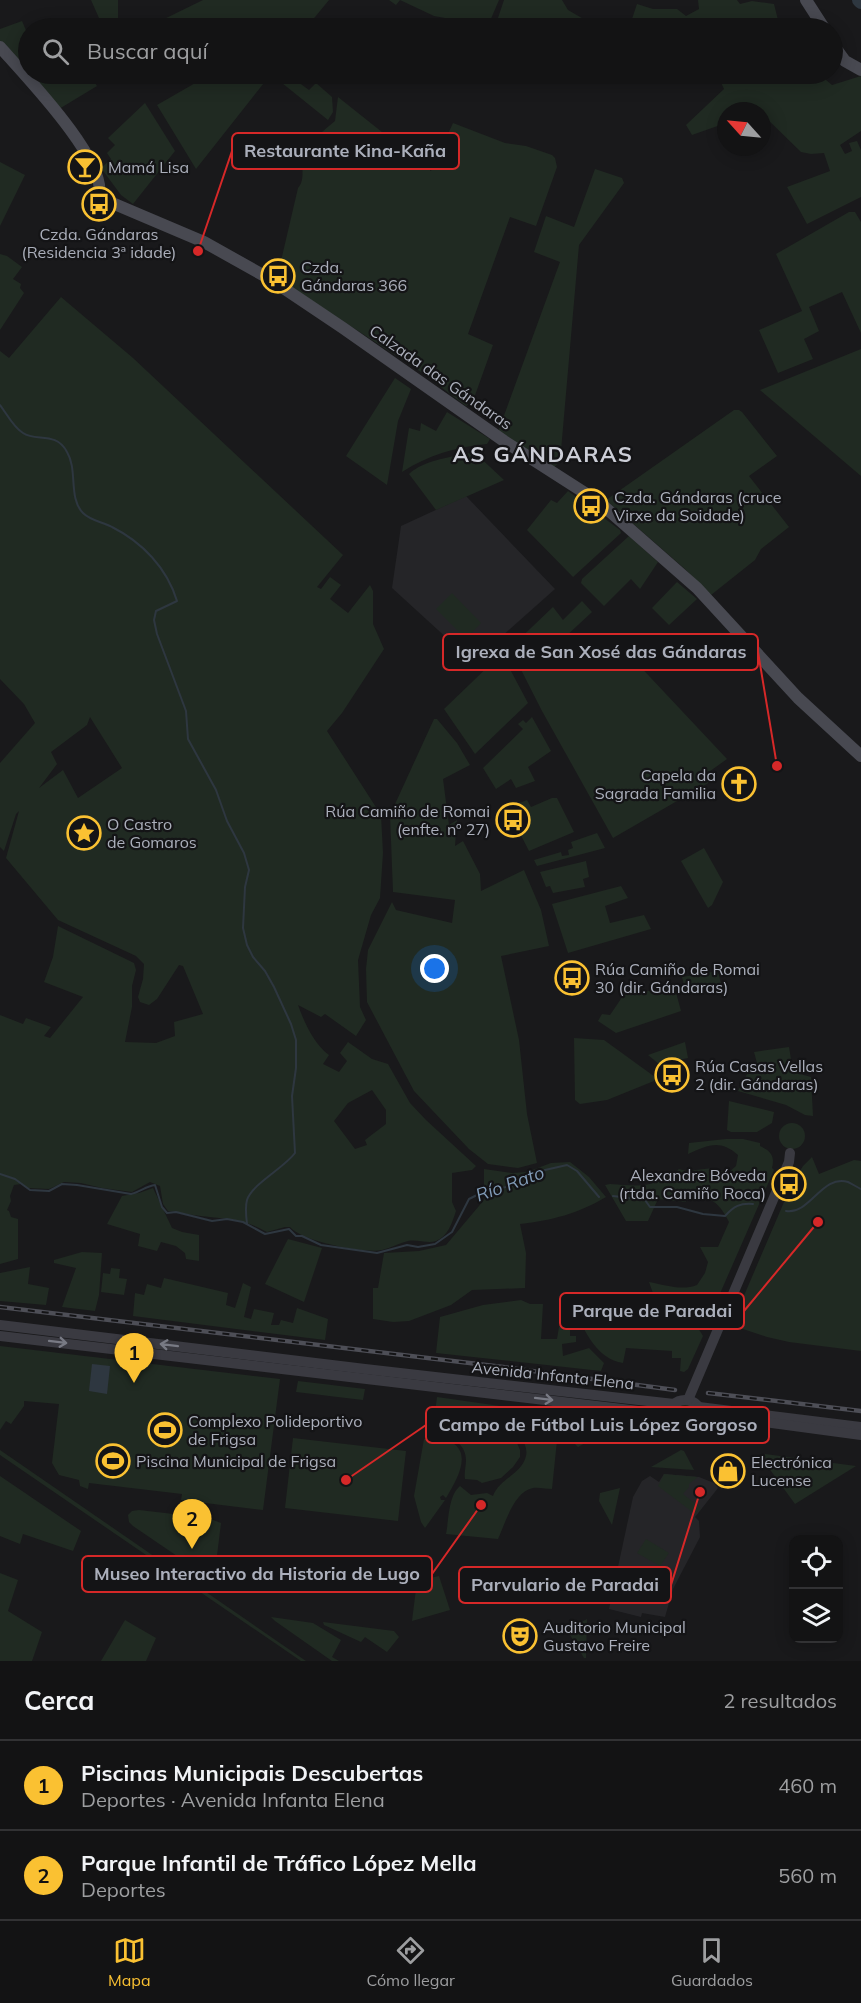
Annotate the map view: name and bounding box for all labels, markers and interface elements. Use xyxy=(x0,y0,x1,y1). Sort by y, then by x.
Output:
search box xyxy=(18,18,843,84)
icon: search xyxy=(39,35,72,68)
text: Buscar aquí xyxy=(87,37,208,65)
north arrow xyxy=(717,102,771,156)
callout: Restaurante Kina-Kaña xyxy=(232,133,459,169)
text: Restaurante Kina-Kaña xyxy=(244,139,446,162)
bar icon: Mamá Lisa xyxy=(67,149,103,185)
place label: Mamá Lisa xyxy=(108,157,189,177)
bus stop icon: Czda. Gándaras (Residencia 3ª idade) xyxy=(81,186,117,222)
place label: Czda. Gándaras (Residencia 3ª idade) xyxy=(22,224,176,262)
place label: Czda. Gándaras 366 xyxy=(301,257,407,295)
bus stop icon: Czda. Gándaras 366 xyxy=(260,258,296,294)
street label: Calzada das Gándaras xyxy=(366,320,516,434)
district label: AS GÁNDARAS xyxy=(452,440,634,468)
place label: Czda. Gándaras (cruce Virxe da Soidade) xyxy=(614,487,782,525)
bus stop icon: Czda. Gándaras (cruce Virxe da Soidade) xyxy=(573,488,609,524)
callout: Igrexa de San Xosé das Gándaras xyxy=(443,634,758,670)
text: Igrexa de San Xosé das Gándaras xyxy=(456,640,746,663)
place label: Capela da Sagrada Familia xyxy=(595,765,716,803)
church icon: Capela da Sagrada Familia xyxy=(721,766,757,802)
place label: Rúa Camiño de Romai (enfte. nº 27) xyxy=(325,801,490,839)
bus stop icon: Rúa Camiño de Romai (enfte. nº 27) xyxy=(495,802,531,838)
place label: O Castro de Gomaros xyxy=(107,814,197,852)
place icon: O Castro de Gomaros xyxy=(66,815,102,851)
your location xyxy=(420,954,449,983)
place label: Rúa Camiño de Romai 30 (dir. Gándaras) xyxy=(595,959,760,997)
bus stop icon: Rúa Camiño de Romai 30 (dir. Gándaras) xyxy=(554,960,590,996)
place label: Rúa Casas Vellas 2 (dir. Gándaras) xyxy=(695,1056,823,1094)
bus stop icon: Rúa Casas Vellas 2 (dir. Gándaras) xyxy=(654,1057,690,1093)
water label: Río Rato xyxy=(472,1161,547,1207)
place label: Alexandre Bóveda (rtda. Camiño Roca) xyxy=(619,1165,766,1203)
bus stop icon: Alexandre Bóveda (rtda. Camiño Roca) xyxy=(771,1166,807,1202)
callout: Parque de Paradai xyxy=(560,1293,744,1329)
text: Parque de Paradai xyxy=(572,1299,732,1322)
pin: 1 xyxy=(114,1334,154,1383)
one-way arrow xyxy=(48,1337,68,1348)
one-way arrow xyxy=(160,1339,180,1350)
street label: Avenida Infanta Elena xyxy=(471,1357,635,1393)
one-way arrow xyxy=(533,1394,553,1405)
callout: Campo de Fútbol Luis López Gorgoso xyxy=(426,1407,769,1443)
place label: Complexo Polideportivo de Frigsa xyxy=(188,1411,362,1449)
sports icon: Complexo Polideportivo de Frigsa xyxy=(147,1412,183,1448)
text: Campo de Fútbol Luis López Gorgoso xyxy=(439,1413,757,1436)
sports icon: Piscina Municipal de Frigsa xyxy=(95,1443,131,1479)
place label: Piscina Municipal de Frigsa xyxy=(136,1451,336,1471)
place label: Electrónica Lucense xyxy=(751,1452,832,1490)
shop icon: Electrónica Lucense xyxy=(710,1453,746,1489)
pin: 2 xyxy=(172,1500,212,1549)
map controls xyxy=(789,1535,843,1643)
button: locate xyxy=(789,1535,843,1589)
callout: Museo Interactivo da Historia de Lugo xyxy=(82,1556,432,1592)
text: Museo Interactivo da Historia de Lugo xyxy=(94,1562,420,1585)
callout: Parvulario de Paradai xyxy=(459,1567,671,1603)
text: Parvulario de Paradai xyxy=(471,1573,659,1596)
button: layers xyxy=(789,1589,843,1643)
place label: Auditorio Municipal Gustavo Freire xyxy=(543,1617,686,1655)
theatre icon: Auditorio Municipal Gustavo Freire xyxy=(502,1618,538,1654)
text: Cerca xyxy=(24,1684,94,1717)
text: 2 resultados xyxy=(723,1688,837,1713)
text: Piscinas Municipais Descubertas xyxy=(81,1759,423,1787)
text: 1 xyxy=(38,1773,50,1798)
text: 460 m xyxy=(778,1773,837,1798)
text: Deportes · Avenida Infanta Elena xyxy=(81,1787,385,1812)
text: Parque Infantil de Tráfico López Mella xyxy=(81,1849,477,1877)
text: 2 xyxy=(38,1863,50,1888)
text: 560 m xyxy=(778,1863,837,1888)
text: Deportes xyxy=(81,1877,166,1902)
tab: Mapa xyxy=(108,1934,151,1990)
tab: Cómo llegar xyxy=(367,1934,455,1990)
tab: Guardados xyxy=(671,1934,753,1990)

